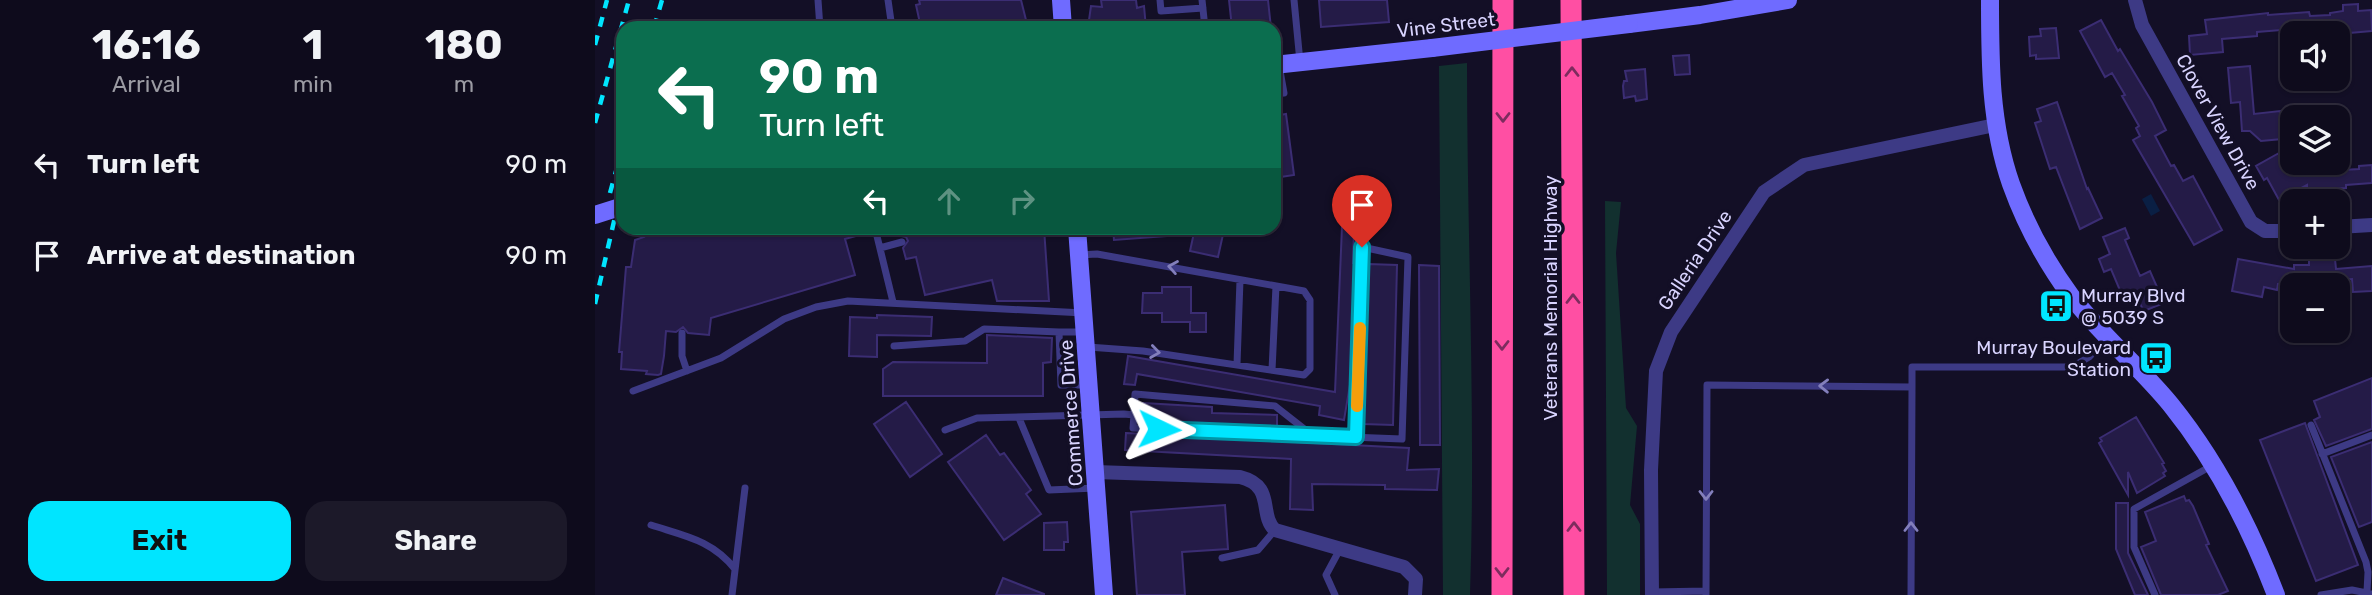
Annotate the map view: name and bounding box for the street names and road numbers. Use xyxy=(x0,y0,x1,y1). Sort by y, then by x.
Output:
street label: Vine Street xyxy=(1396,8,1497,42)
street label: Clover View Drive xyxy=(2171,50,2265,194)
street label: Veterans Memorial Highway xyxy=(1539,175,1562,421)
street label: Galleria Drive xyxy=(1653,205,1737,315)
street label: Commerce Drive xyxy=(1054,339,1088,487)

